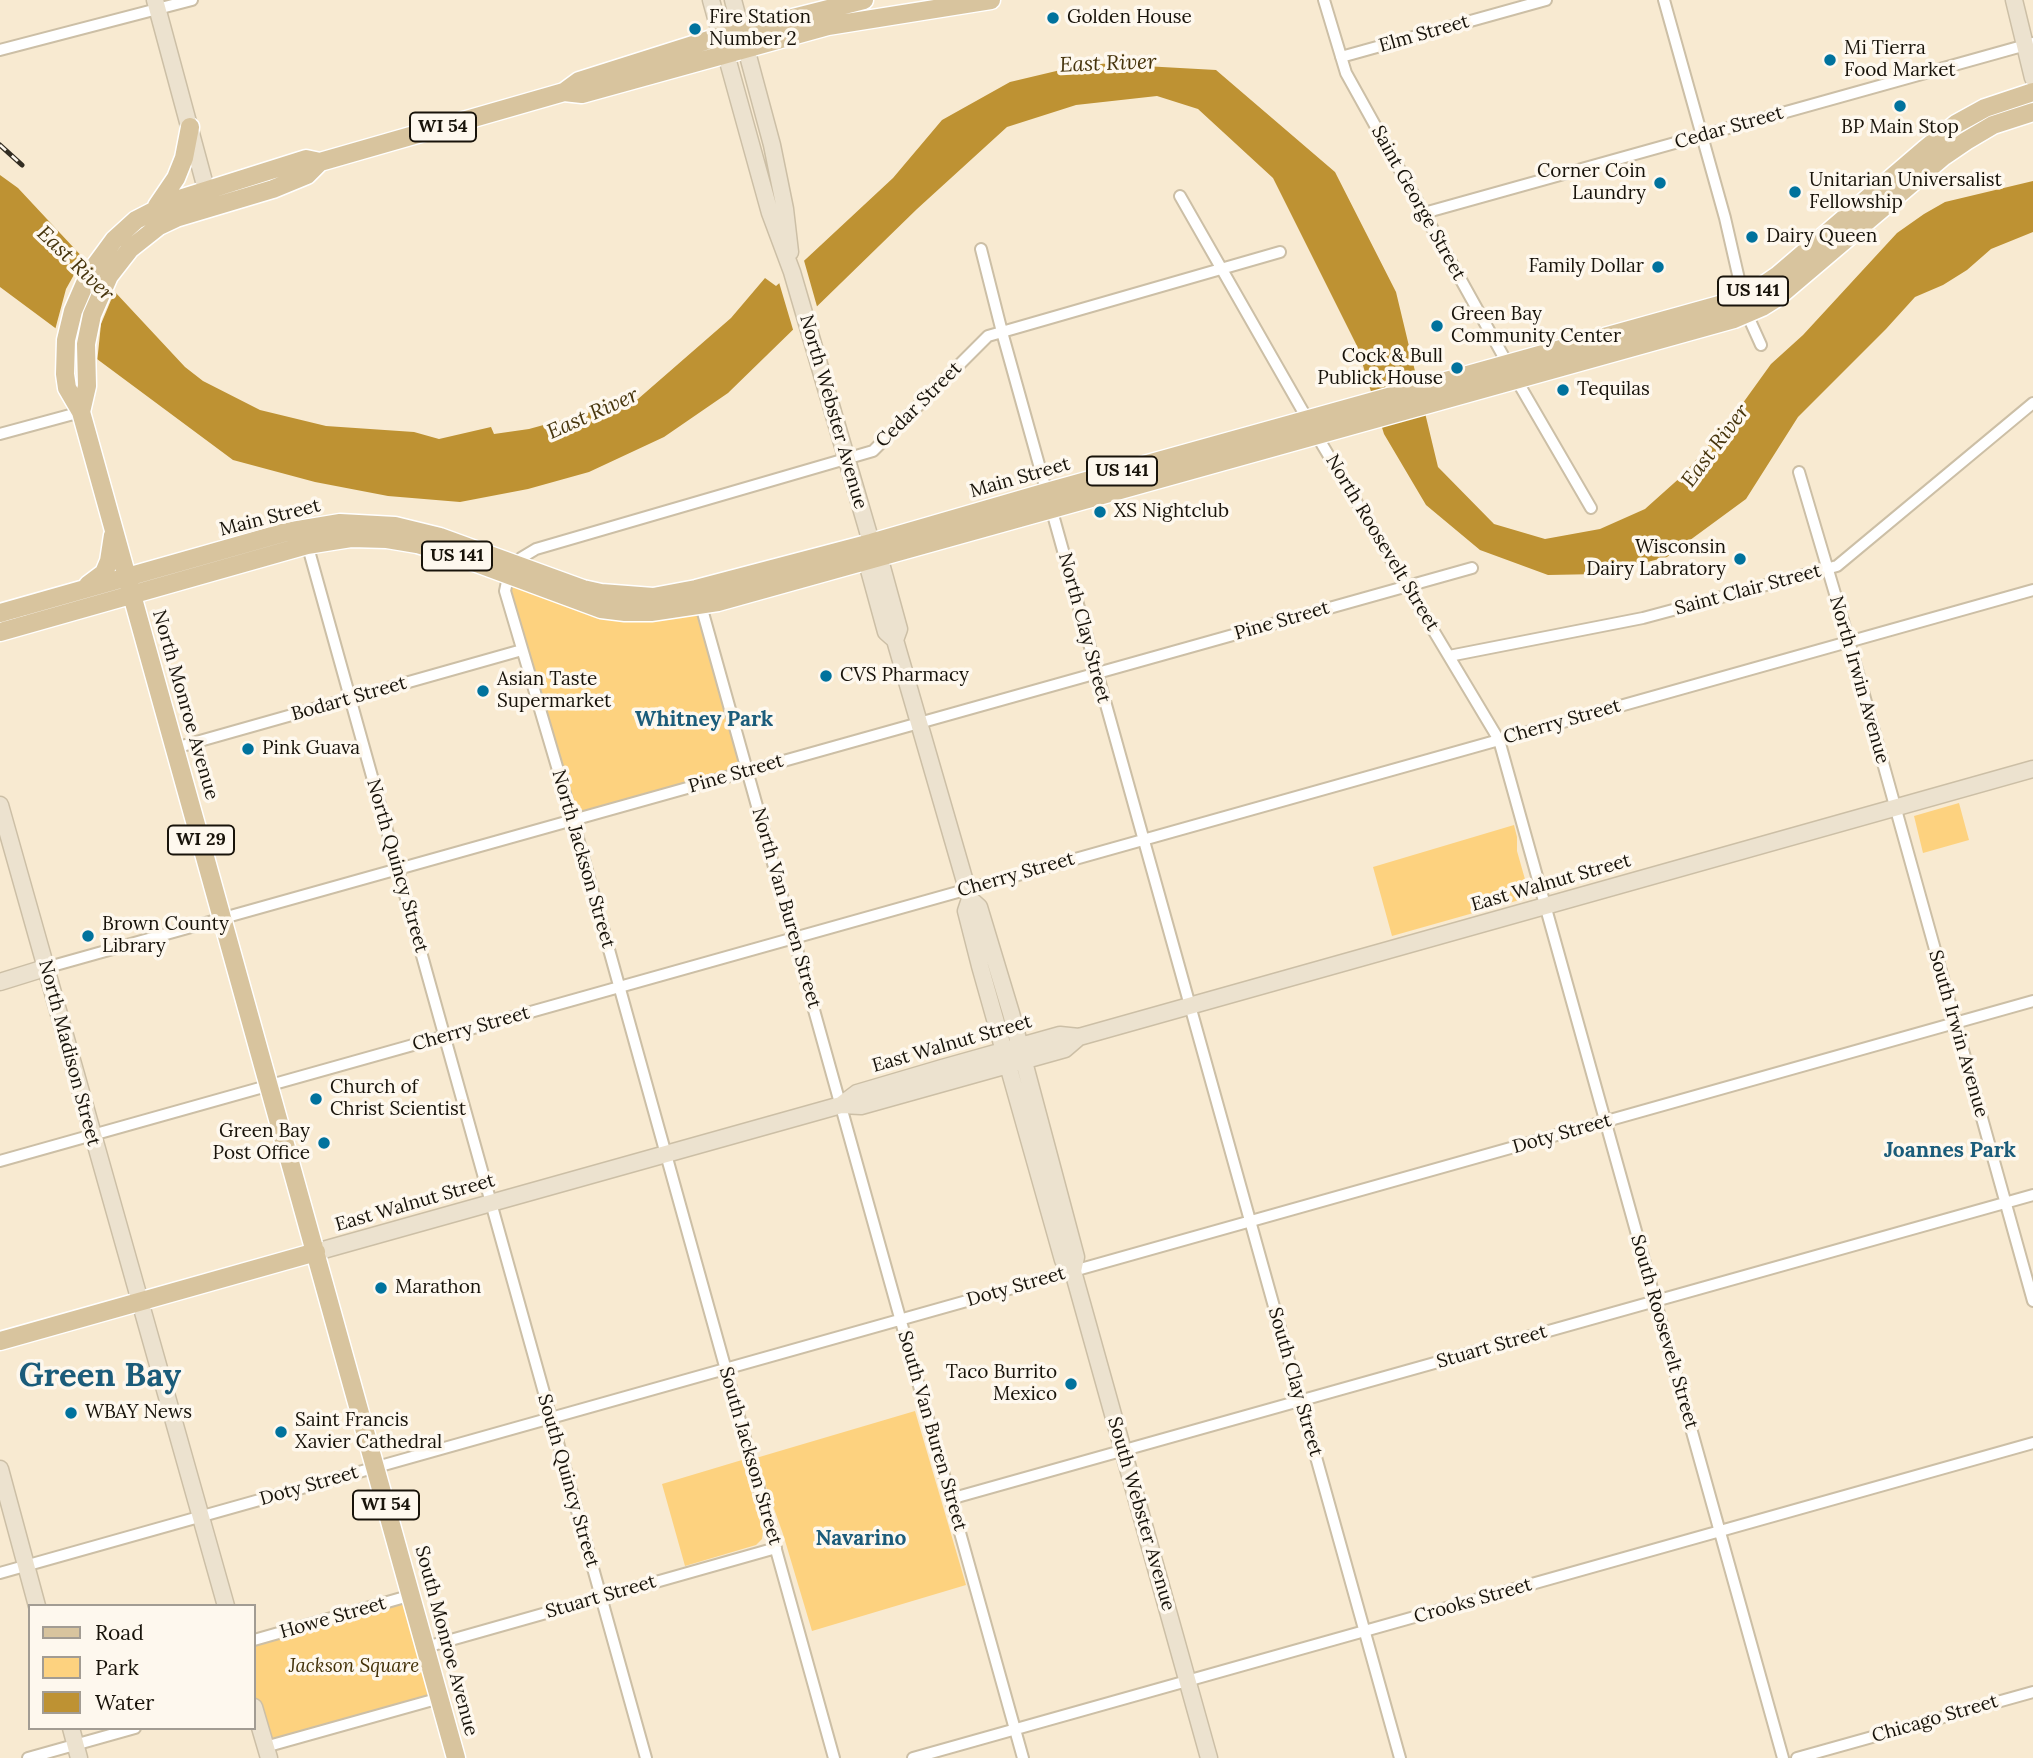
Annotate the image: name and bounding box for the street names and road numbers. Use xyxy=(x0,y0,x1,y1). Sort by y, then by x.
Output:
street label: Elm Street xyxy=(1376,10,1472,58)
street label: Cedar Street xyxy=(1672,102,1786,154)
road number: WI 54 xyxy=(410,112,476,142)
street label: Saint George Street xyxy=(1366,122,1470,284)
road number: US 141 xyxy=(1718,276,1788,306)
street label: North Webster Avenue xyxy=(794,312,872,512)
street label: Cedar Street xyxy=(871,357,967,453)
street label: North Roosevelt Street xyxy=(1320,451,1444,635)
street label: Main Street xyxy=(967,453,1073,503)
road number: US 141 xyxy=(1087,457,1157,486)
street label: Main Street xyxy=(217,494,323,542)
road number: US 141 xyxy=(422,542,492,570)
street label: North Clay Street xyxy=(1053,550,1115,706)
street label: Saint Clair Street xyxy=(1672,560,1824,620)
street label: North Irwin Avenue xyxy=(1824,593,1894,767)
street label: Pine Street xyxy=(1232,597,1332,645)
street label: North Monroe Avenue xyxy=(147,607,223,803)
street label: Bodart Street xyxy=(289,672,409,726)
street label: Cherry Street xyxy=(1501,694,1623,750)
street label: Pine Street xyxy=(686,750,786,798)
street label: North Jackson Street xyxy=(547,767,619,951)
street label: North Quincy Street xyxy=(361,776,433,956)
street label: North Van Buren Street xyxy=(746,805,826,1011)
road number: WI 29 xyxy=(168,826,234,854)
street label: Cherry Street xyxy=(955,847,1077,903)
street label: East Walnut Street xyxy=(1469,849,1633,917)
street label: South Irwin Avenue xyxy=(1923,948,1993,1120)
street label: North Madison Street xyxy=(33,957,105,1149)
street label: Cherry Street xyxy=(410,1001,532,1057)
street label: East Walnut Street xyxy=(870,1010,1034,1078)
street label: Doty Street xyxy=(1510,1109,1614,1159)
street label: East Walnut Street xyxy=(333,1169,497,1237)
street label: South Roosevelt Street xyxy=(1625,1232,1703,1432)
street label: Doty Street xyxy=(964,1262,1068,1312)
street label: South Clay Street xyxy=(1263,1305,1327,1459)
street label: Stuart Street xyxy=(1434,1320,1550,1374)
street label: South Van Buren Street xyxy=(893,1328,971,1534)
street label: South Jackson Street xyxy=(714,1364,786,1548)
street label: South Quincy Street xyxy=(532,1392,604,1570)
street label: South Webster Avenue xyxy=(1102,1414,1180,1614)
street label: Doty Street xyxy=(257,1461,361,1511)
road number: WI 54 xyxy=(353,1490,419,1520)
street label: South Monroe Avenue xyxy=(410,1543,482,1739)
street label: Stuart Street xyxy=(543,1570,659,1624)
street label: Crooks Street xyxy=(1411,1573,1535,1629)
street label: Howe Street xyxy=(277,1592,389,1644)
street label: Chicago Street xyxy=(1869,1690,2001,1748)

